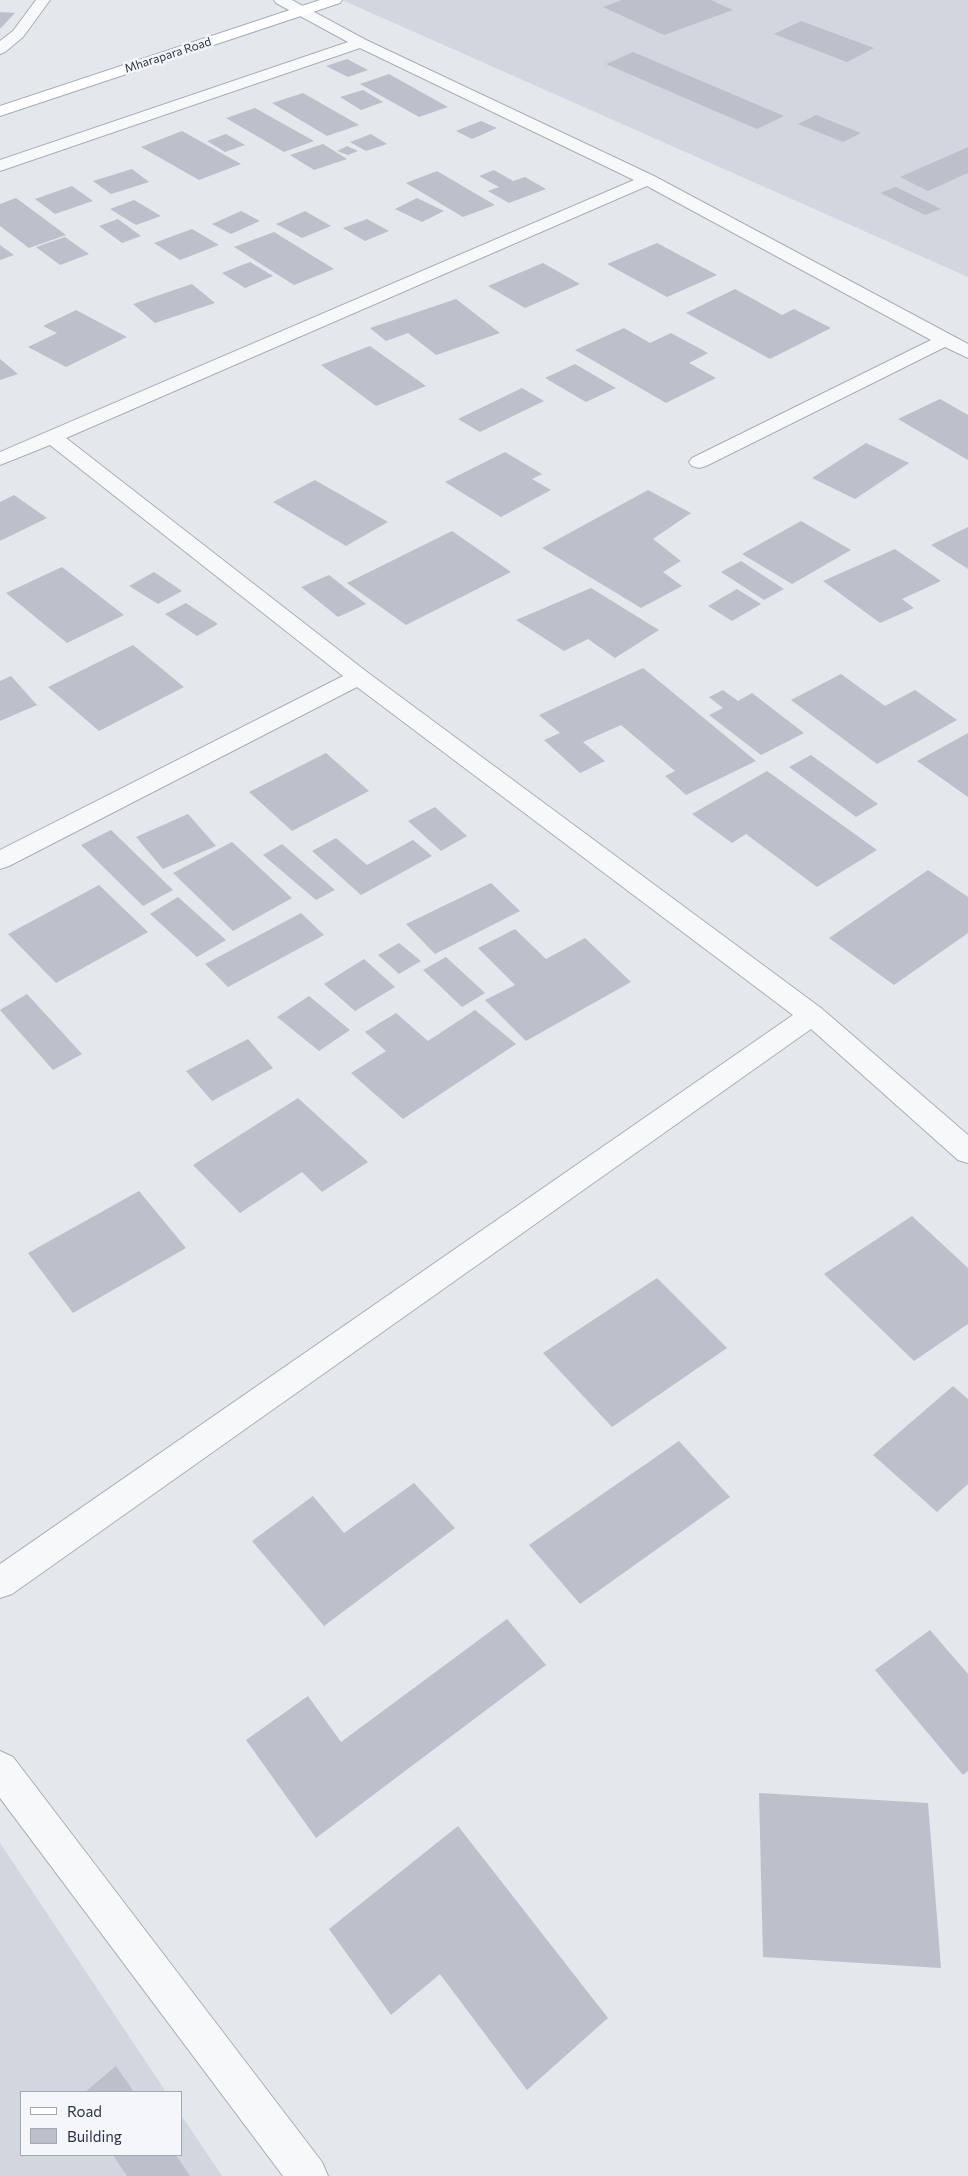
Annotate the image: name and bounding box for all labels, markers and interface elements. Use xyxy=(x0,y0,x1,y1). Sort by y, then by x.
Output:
street label: Mharapara Road xyxy=(123,34,213,76)
legend xyxy=(20,2091,182,2156)
text: Road xyxy=(67,2102,102,2120)
text: Building xyxy=(67,2127,122,2145)

